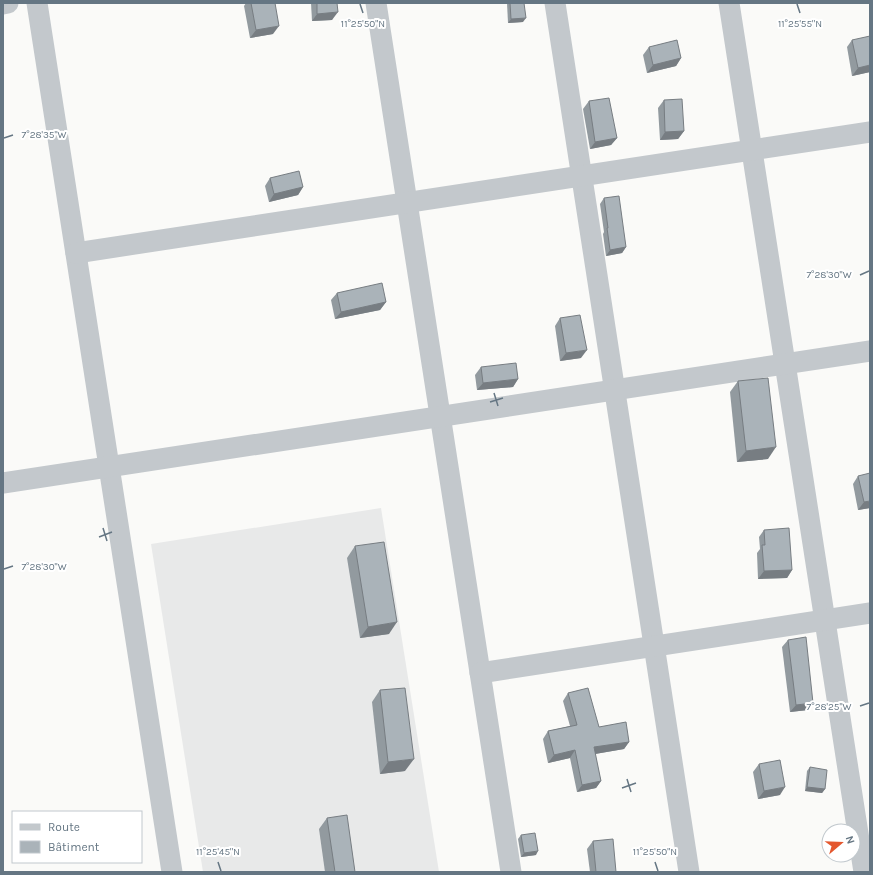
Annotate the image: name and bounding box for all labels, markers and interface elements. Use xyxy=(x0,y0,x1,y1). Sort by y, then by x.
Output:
text: 11°25'50"N xyxy=(341,18,385,30)
text: 11°25'55"N xyxy=(778,18,822,30)
text: 7°28'35"W xyxy=(22,129,67,141)
text: 7°28'30"W xyxy=(806,269,852,281)
text: 7°28'30"W xyxy=(21,561,67,573)
text: 7°28'25"W xyxy=(807,701,851,713)
legend xyxy=(12,811,142,863)
text: Route xyxy=(48,820,80,834)
north arrow xyxy=(821,823,861,863)
text: N xyxy=(843,834,857,846)
text: Bâtiment xyxy=(48,840,100,854)
text: 11°25'45"N xyxy=(196,846,240,858)
text: 11°25'50"N xyxy=(633,846,677,858)

